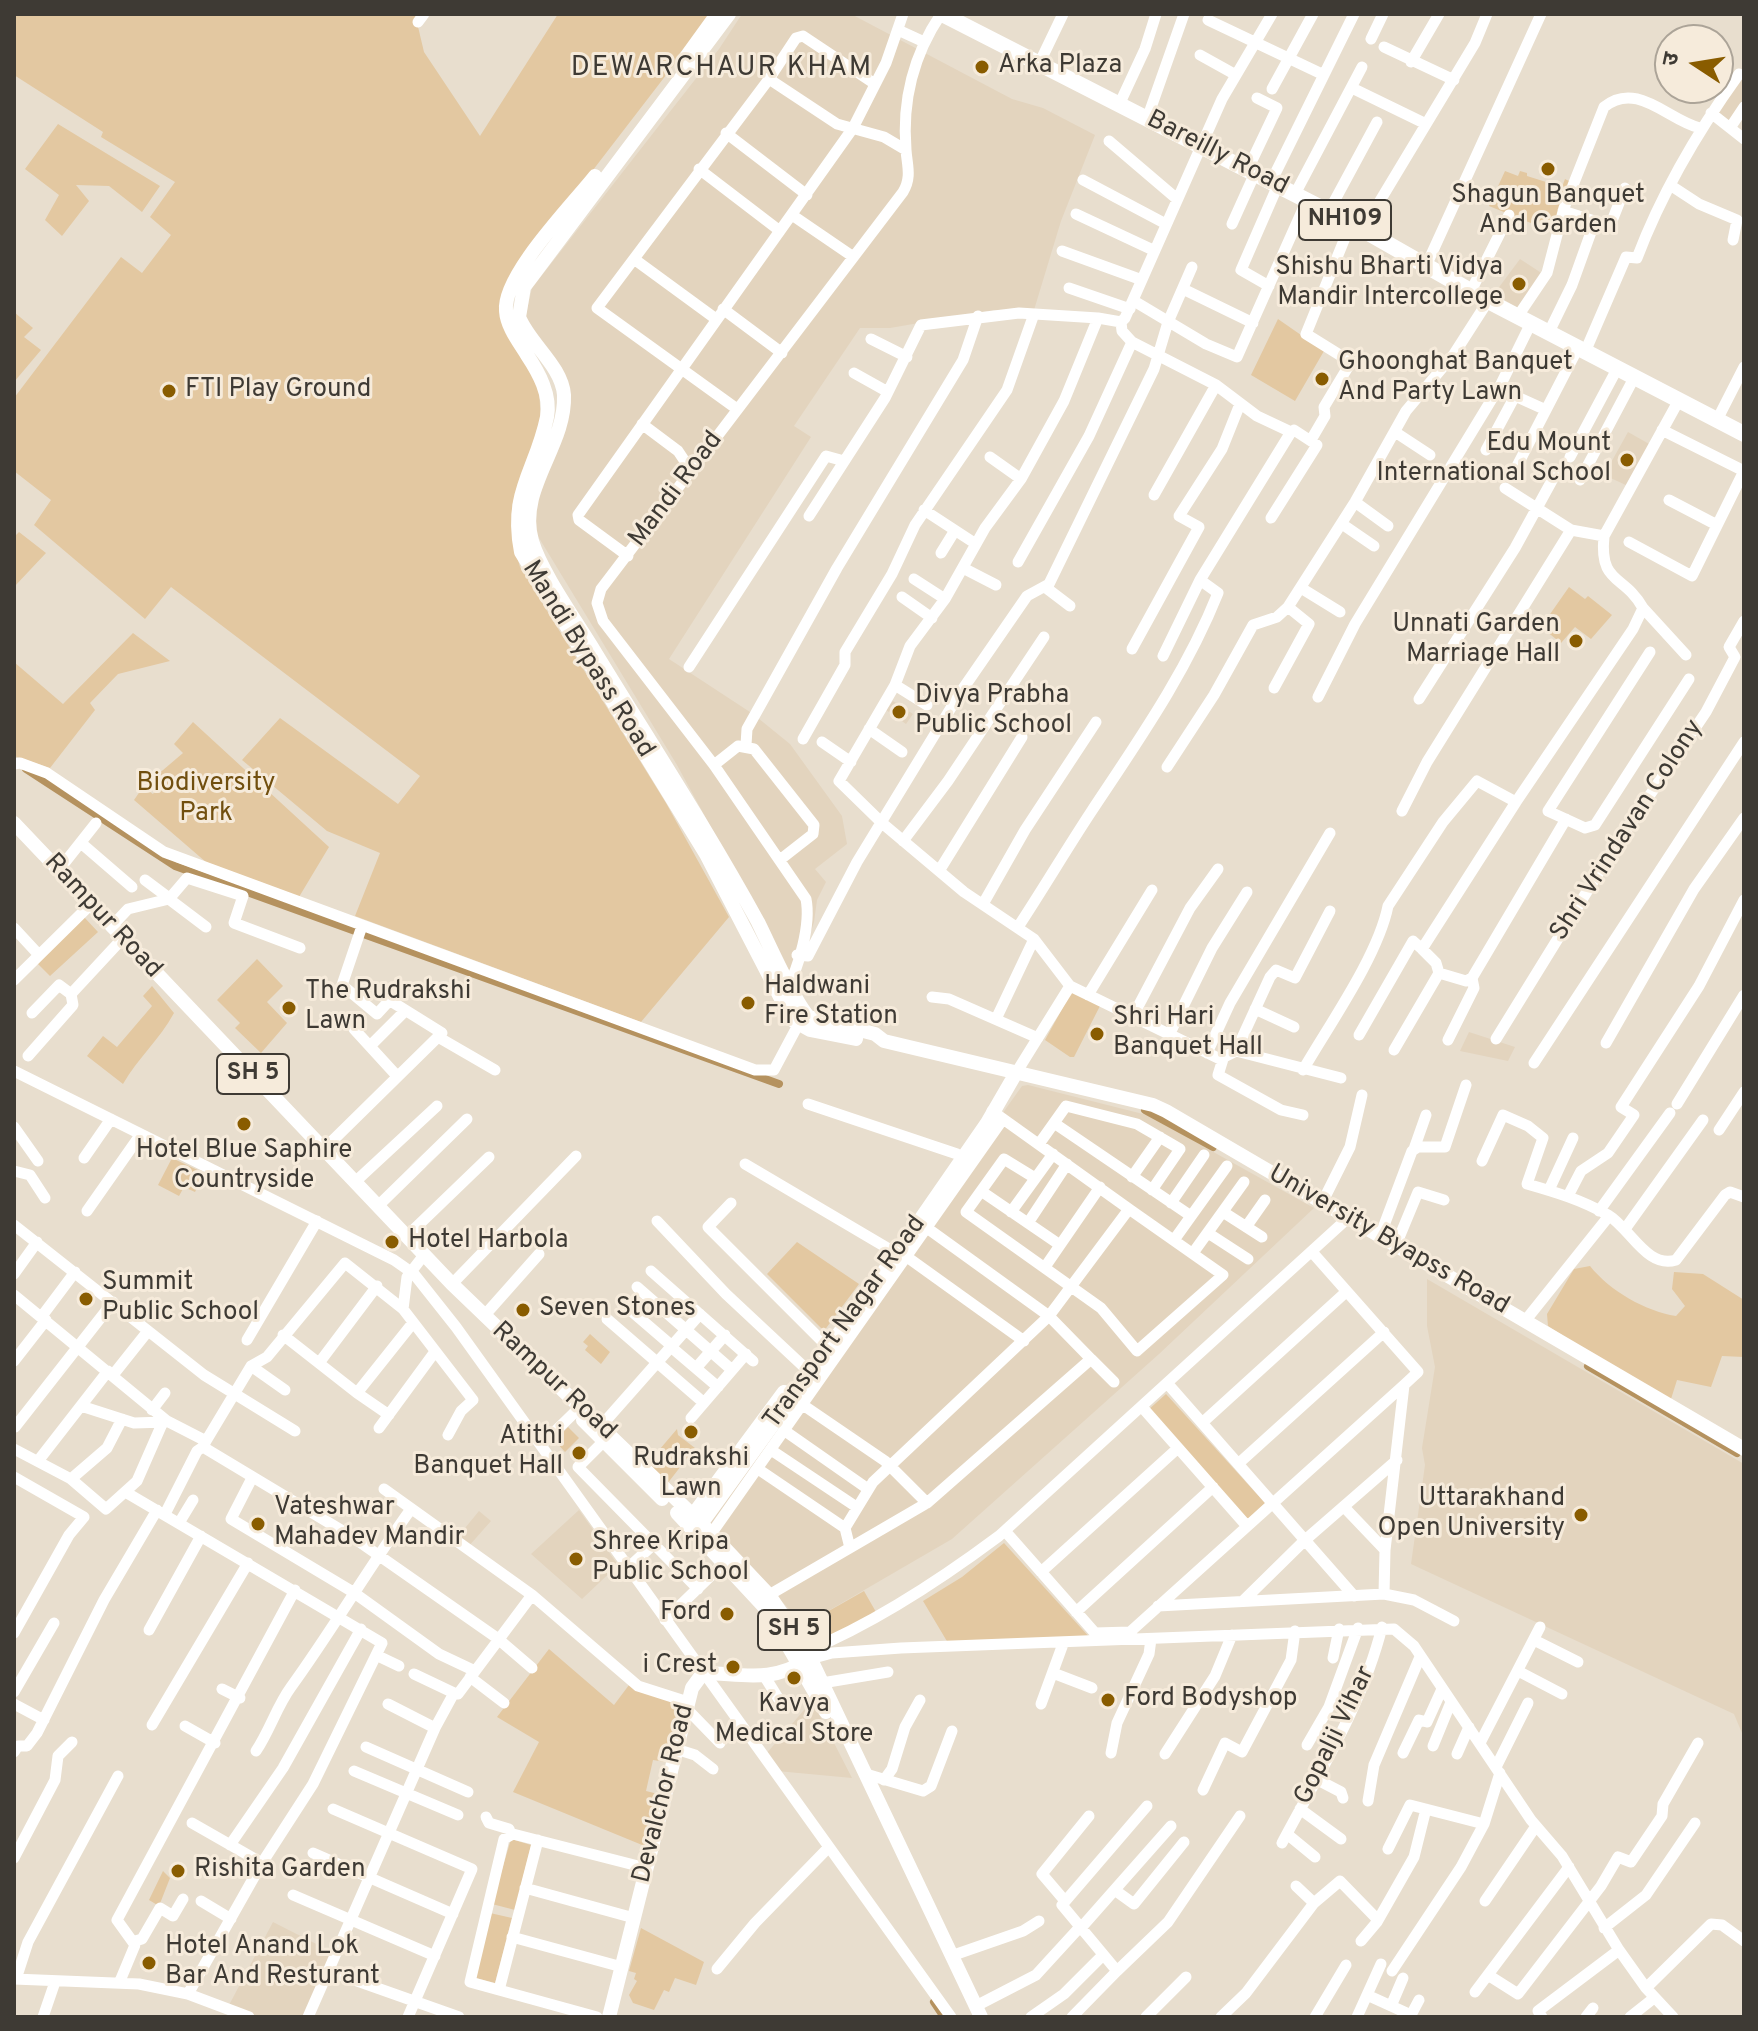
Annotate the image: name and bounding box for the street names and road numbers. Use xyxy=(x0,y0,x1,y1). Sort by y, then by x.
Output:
street label: Bareilly Road xyxy=(1141,105,1293,203)
road number: NH109 xyxy=(1299,200,1391,240)
street label: Mandi Road xyxy=(623,426,731,554)
street label: Mandi Bypass Road xyxy=(514,556,660,764)
street label: Shri Vrindavan Colony xyxy=(1545,714,1711,948)
street label: Rampur Road xyxy=(36,848,168,986)
road number: SH 5 xyxy=(217,1054,289,1094)
street label: University Byapss Road xyxy=(1262,1159,1514,1323)
street label: Transport Nagar Road xyxy=(758,1210,934,1436)
street label: Rampur Road xyxy=(484,1316,622,1448)
road number: SH 5 xyxy=(758,1610,830,1650)
street label: Gopalji Vihar xyxy=(1289,1662,1383,1810)
street label: Devalchor Road xyxy=(628,1701,702,1887)

